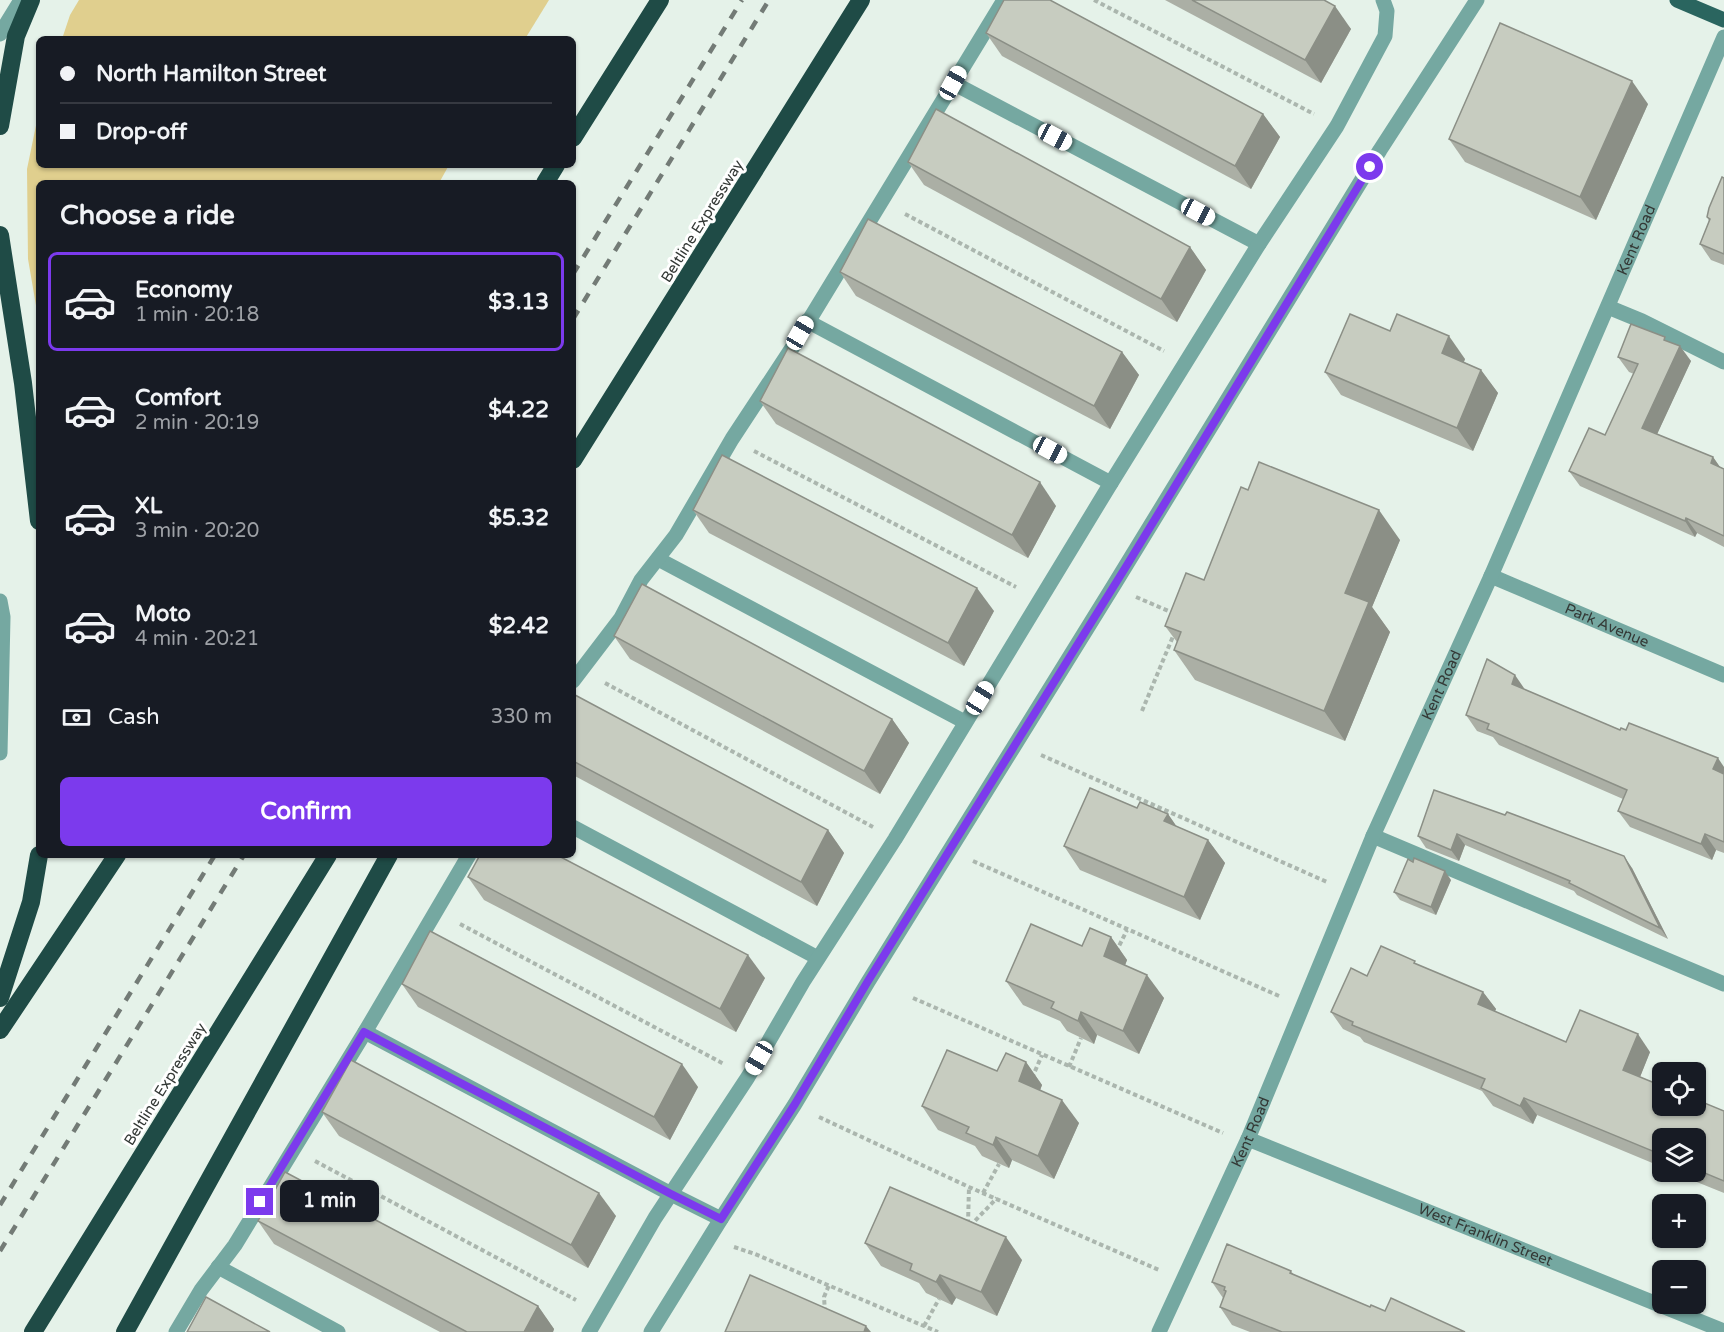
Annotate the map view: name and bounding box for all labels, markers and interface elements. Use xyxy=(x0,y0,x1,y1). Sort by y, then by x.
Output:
text: North Hamilton Street xyxy=(96,61,326,87)
car xyxy=(936,63,970,103)
text: Drop-off xyxy=(96,119,187,145)
car xyxy=(1035,121,1075,153)
route start xyxy=(1356,153,1383,180)
street label: Beltline Expressway xyxy=(657,156,747,286)
car xyxy=(1178,196,1218,228)
text: Choose a ride xyxy=(60,199,235,232)
street label: Kent Road xyxy=(1613,202,1659,278)
icon: car xyxy=(63,275,117,329)
text: Economy xyxy=(135,277,232,303)
text: $3.13 xyxy=(488,289,549,315)
text: 1 min · 20:18 xyxy=(135,303,259,327)
car xyxy=(783,313,817,353)
icon: car xyxy=(63,383,117,437)
text: Comfort xyxy=(135,385,221,411)
text: $4.22 xyxy=(488,397,549,423)
text: 2 min · 20:19 xyxy=(135,411,259,435)
car xyxy=(1030,434,1070,466)
icon: car xyxy=(63,491,117,545)
text: XL xyxy=(135,493,162,519)
text: $5.32 xyxy=(488,505,549,531)
text: 3 min · 20:20 xyxy=(135,519,259,543)
icon: car xyxy=(63,599,117,653)
street label: Park Avenue xyxy=(1562,599,1652,651)
text: Moto xyxy=(135,601,191,627)
text: $2.42 xyxy=(489,613,549,639)
text: 4 min · 20:21 xyxy=(135,627,259,651)
street label: Kent Road xyxy=(1418,647,1465,723)
car xyxy=(963,678,997,718)
icon: cash xyxy=(60,701,93,734)
text: Cash xyxy=(108,704,160,730)
text: 330 m xyxy=(491,705,552,729)
button: Confirm xyxy=(60,777,552,846)
street label: Beltline Expressway xyxy=(120,1019,210,1149)
car xyxy=(742,1038,776,1078)
map controls xyxy=(1652,1062,1706,1314)
button: locate xyxy=(1652,1062,1706,1116)
street label: Kent Road xyxy=(1227,1094,1273,1170)
button: layers xyxy=(1652,1128,1706,1182)
callout: 1 min xyxy=(281,1181,380,1223)
route end xyxy=(246,1188,273,1215)
text: 1 min xyxy=(303,1189,356,1213)
button: + xyxy=(1652,1194,1706,1248)
street label: West Franklin Street xyxy=(1416,1200,1556,1270)
button: − xyxy=(1652,1260,1706,1314)

